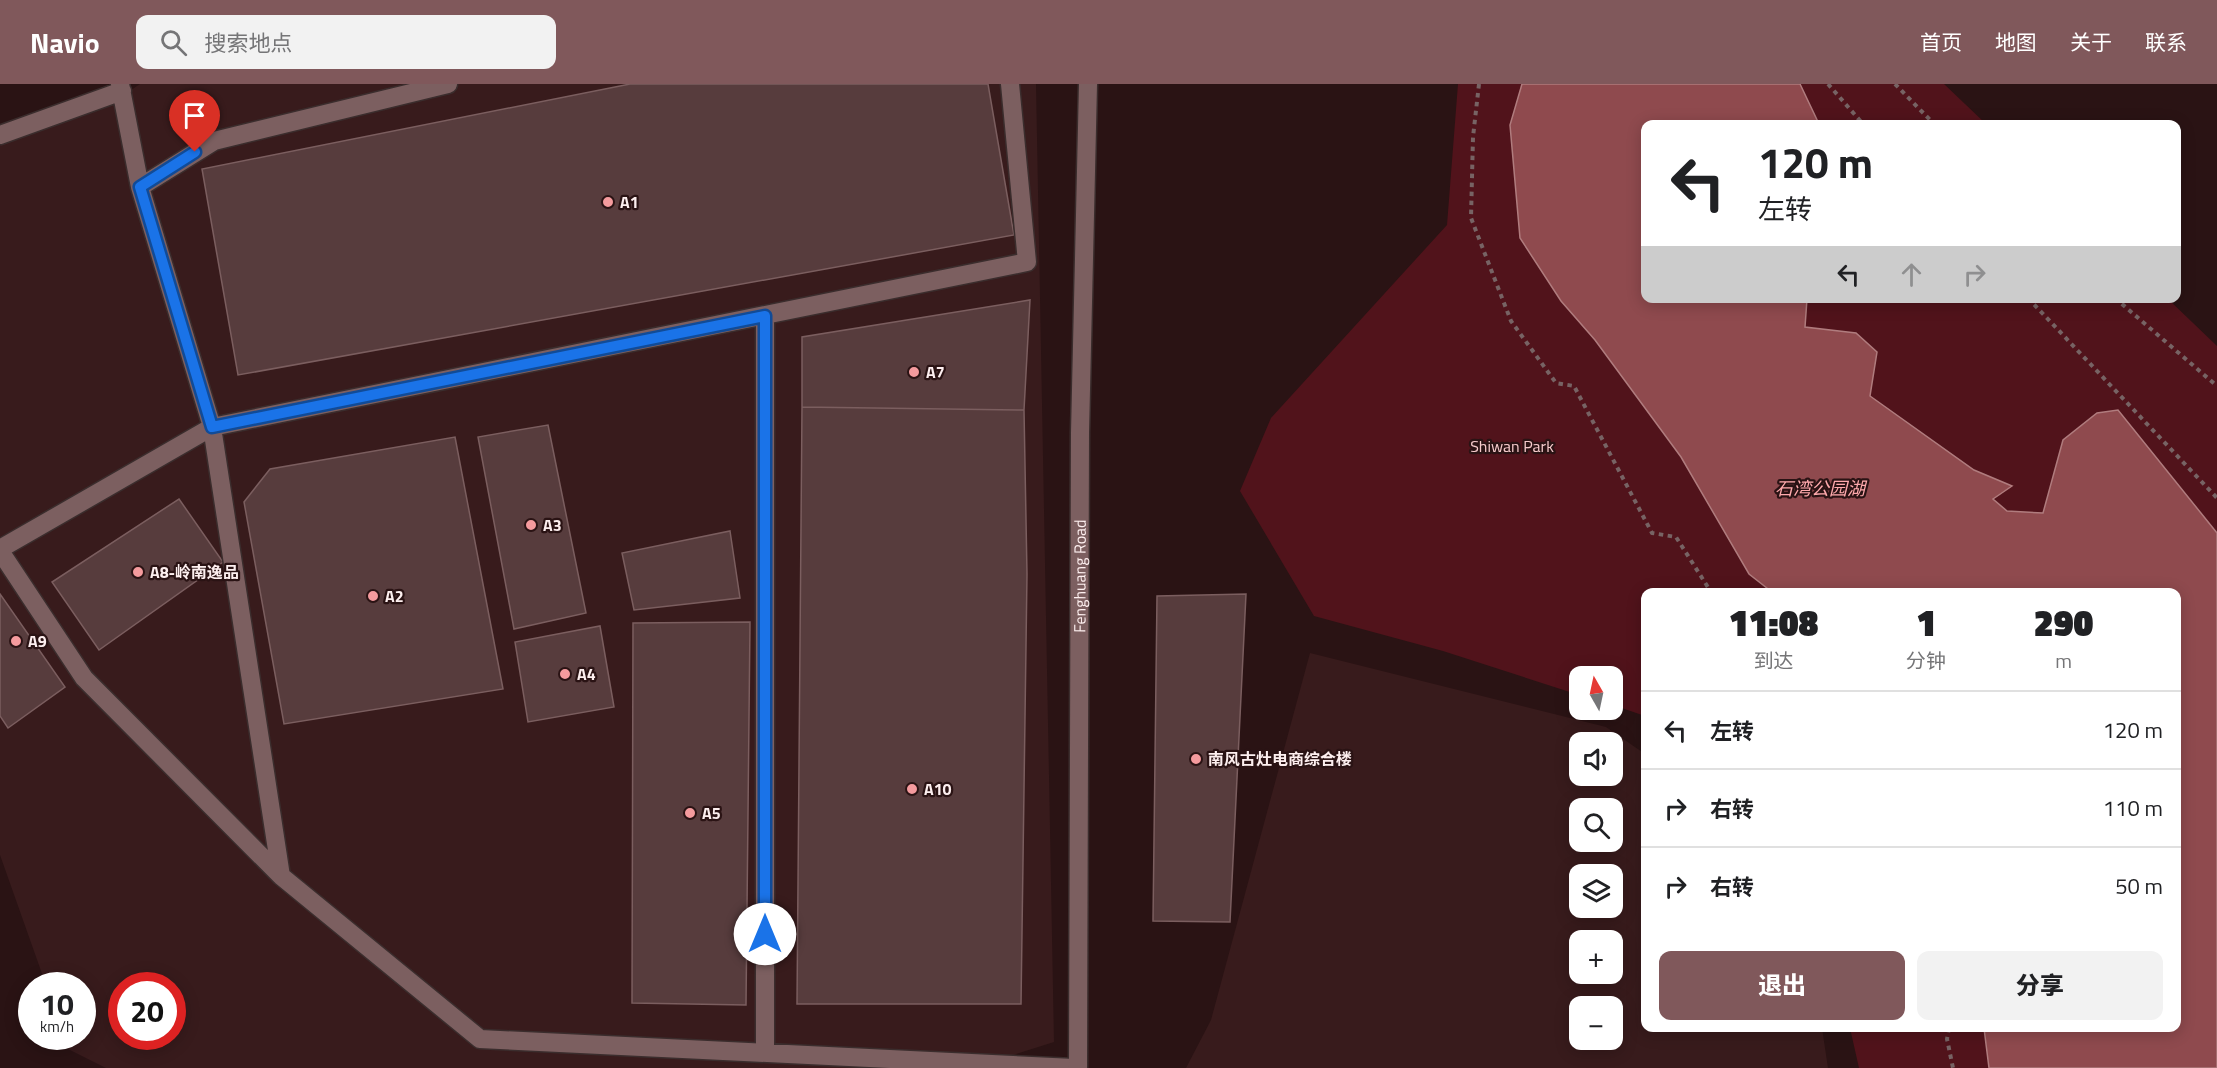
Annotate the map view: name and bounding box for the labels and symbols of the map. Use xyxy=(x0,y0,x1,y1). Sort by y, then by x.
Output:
pin xyxy=(169,90,220,152)
place label: A1 xyxy=(620,190,639,214)
marker: A1 xyxy=(601,195,615,209)
place label: A7 xyxy=(926,360,945,384)
marker: A7 xyxy=(907,365,921,379)
park label: Shiwan Park xyxy=(1470,434,1554,458)
water label: 石湾公园湖 xyxy=(1775,475,1868,502)
place label: A3 xyxy=(543,513,562,537)
marker: A3 xyxy=(524,518,538,532)
street label: Fenghuang Road xyxy=(1067,519,1092,633)
place label: A8-岭南逸品 xyxy=(150,560,239,584)
marker: A8-岭南逸品 xyxy=(131,565,145,579)
place label: A2 xyxy=(385,584,404,608)
marker: A2 xyxy=(366,589,380,603)
place label: A9 xyxy=(28,629,47,653)
marker: A9 xyxy=(9,634,23,648)
place label: A4 xyxy=(577,662,596,686)
north arrow xyxy=(1569,666,1623,720)
marker: A4 xyxy=(558,667,572,681)
place label: 南风古灶电商综合楼 xyxy=(1208,747,1352,771)
marker: 南风古灶电商综合楼 xyxy=(1189,752,1203,766)
place label: A10 xyxy=(924,777,952,801)
marker: A10 xyxy=(905,782,919,796)
place label: A5 xyxy=(702,801,721,825)
marker: A5 xyxy=(683,806,697,820)
position arrow xyxy=(733,902,797,966)
speed limit sign: 20 xyxy=(108,972,186,1050)

